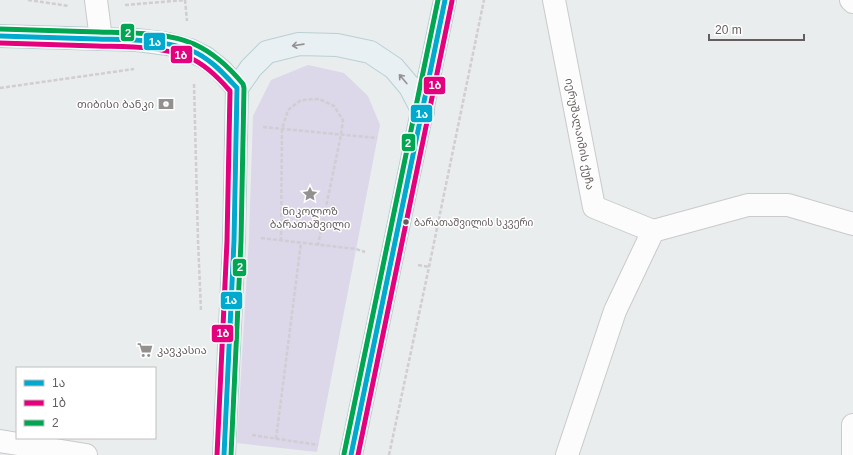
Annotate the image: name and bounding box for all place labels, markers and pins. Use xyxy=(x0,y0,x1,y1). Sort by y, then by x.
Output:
bank icon: თიბისი ბანკი xyxy=(157,95,175,113)
place label: თიბისი ბანკი xyxy=(77,98,154,111)
place icon: ნიკოლოზ ბარათაშვილი xyxy=(301,185,319,203)
place label: ნიკოლოზ ბარათაშვილი xyxy=(270,205,350,231)
marker: ბარათაშვილის სკვერი xyxy=(401,217,411,227)
place label: ბარათაშვილის სკვერი xyxy=(414,217,534,229)
supermarket icon: კავკასია xyxy=(136,341,154,359)
place label: კავკასია xyxy=(157,344,207,357)

